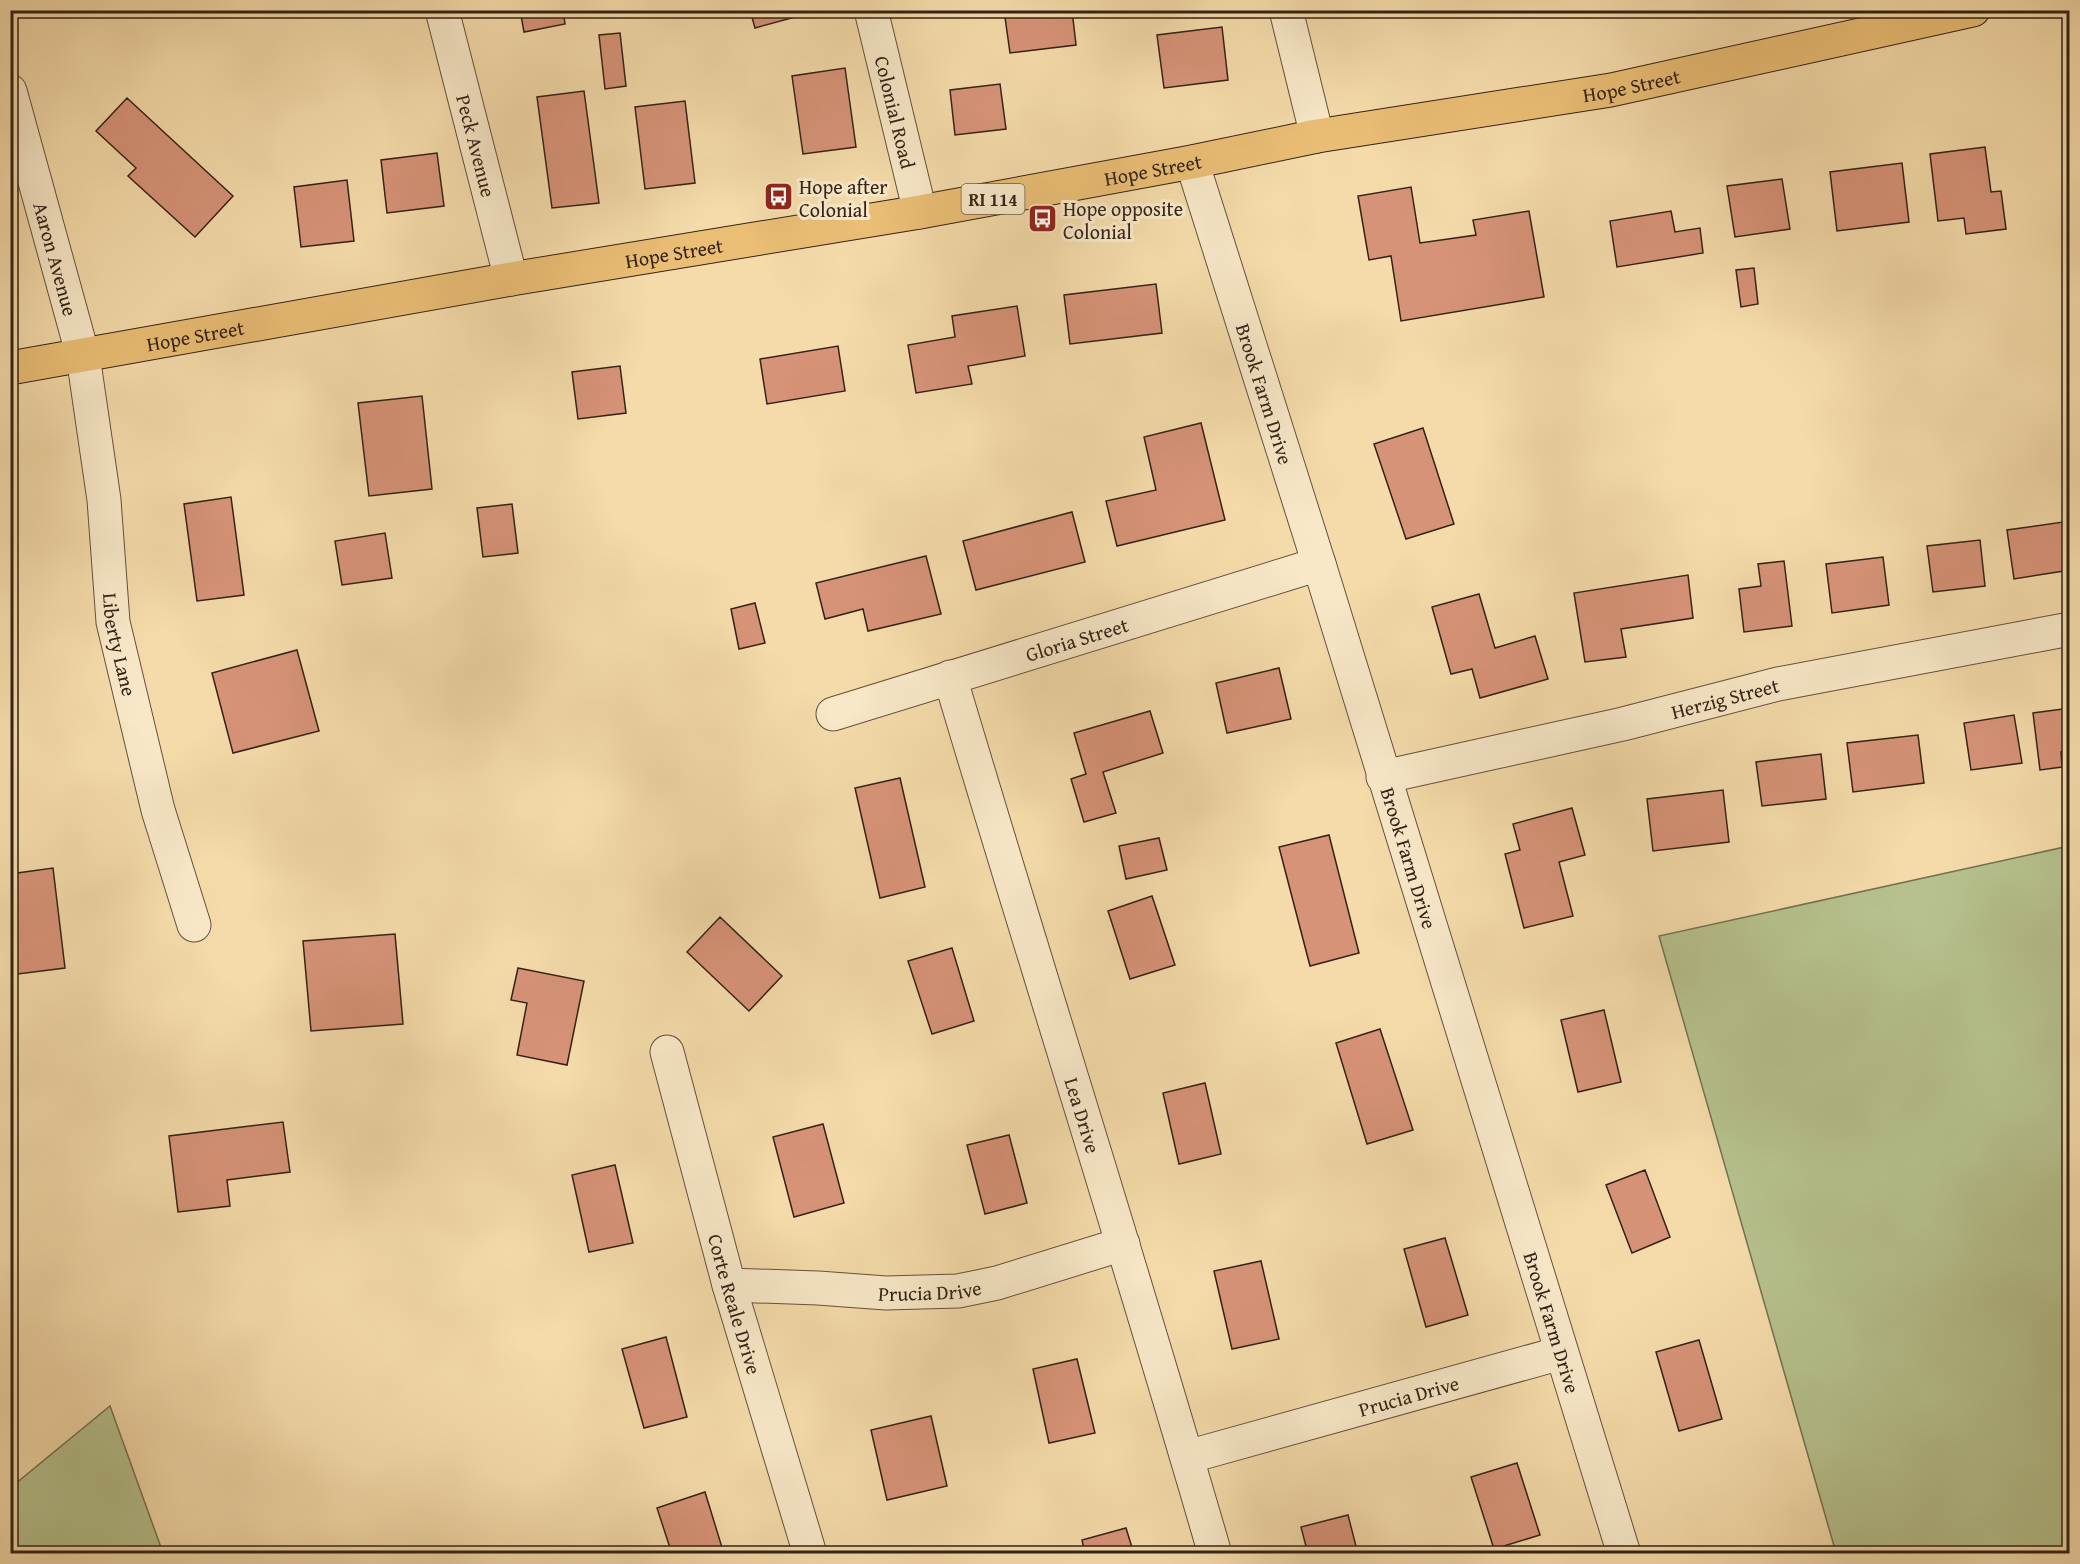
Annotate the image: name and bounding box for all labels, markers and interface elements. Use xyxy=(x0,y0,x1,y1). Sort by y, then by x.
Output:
street label: Colonial Road xyxy=(868,53,923,172)
street label: Hope Street xyxy=(1581,61,1683,109)
street label: Peck Avenue xyxy=(450,91,504,200)
street label: Hope Street xyxy=(1102,146,1204,192)
place label: Hope after Colonial xyxy=(799,172,888,224)
bus stop icon: Hope after Colonial xyxy=(762,181,794,213)
road number: RI 114 xyxy=(962,184,1024,214)
place label: Hope opposite Colonial xyxy=(1063,194,1183,246)
street label: Aaron Avenue xyxy=(27,199,86,319)
bus stop icon: Hope opposite Colonial xyxy=(1026,203,1058,235)
street label: Hope Street xyxy=(623,230,725,275)
street label: Hope Street xyxy=(144,312,246,358)
street label: Brook Farm Drive xyxy=(1229,319,1301,468)
street label: Liberty Lane xyxy=(96,592,145,699)
street label: Gloria Street xyxy=(1022,609,1132,668)
street label: Herzig Street xyxy=(1668,670,1782,726)
street label: Brook Farm Drive xyxy=(1374,783,1445,932)
street label: Lea Drive xyxy=(1058,1074,1109,1157)
street label: Corte Reale Drive xyxy=(701,1230,770,1378)
street label: Brook Farm Drive xyxy=(1517,1248,1588,1397)
street label: Prucia Drive xyxy=(877,1272,984,1308)
street label: Prucia Drive xyxy=(1355,1368,1462,1423)

